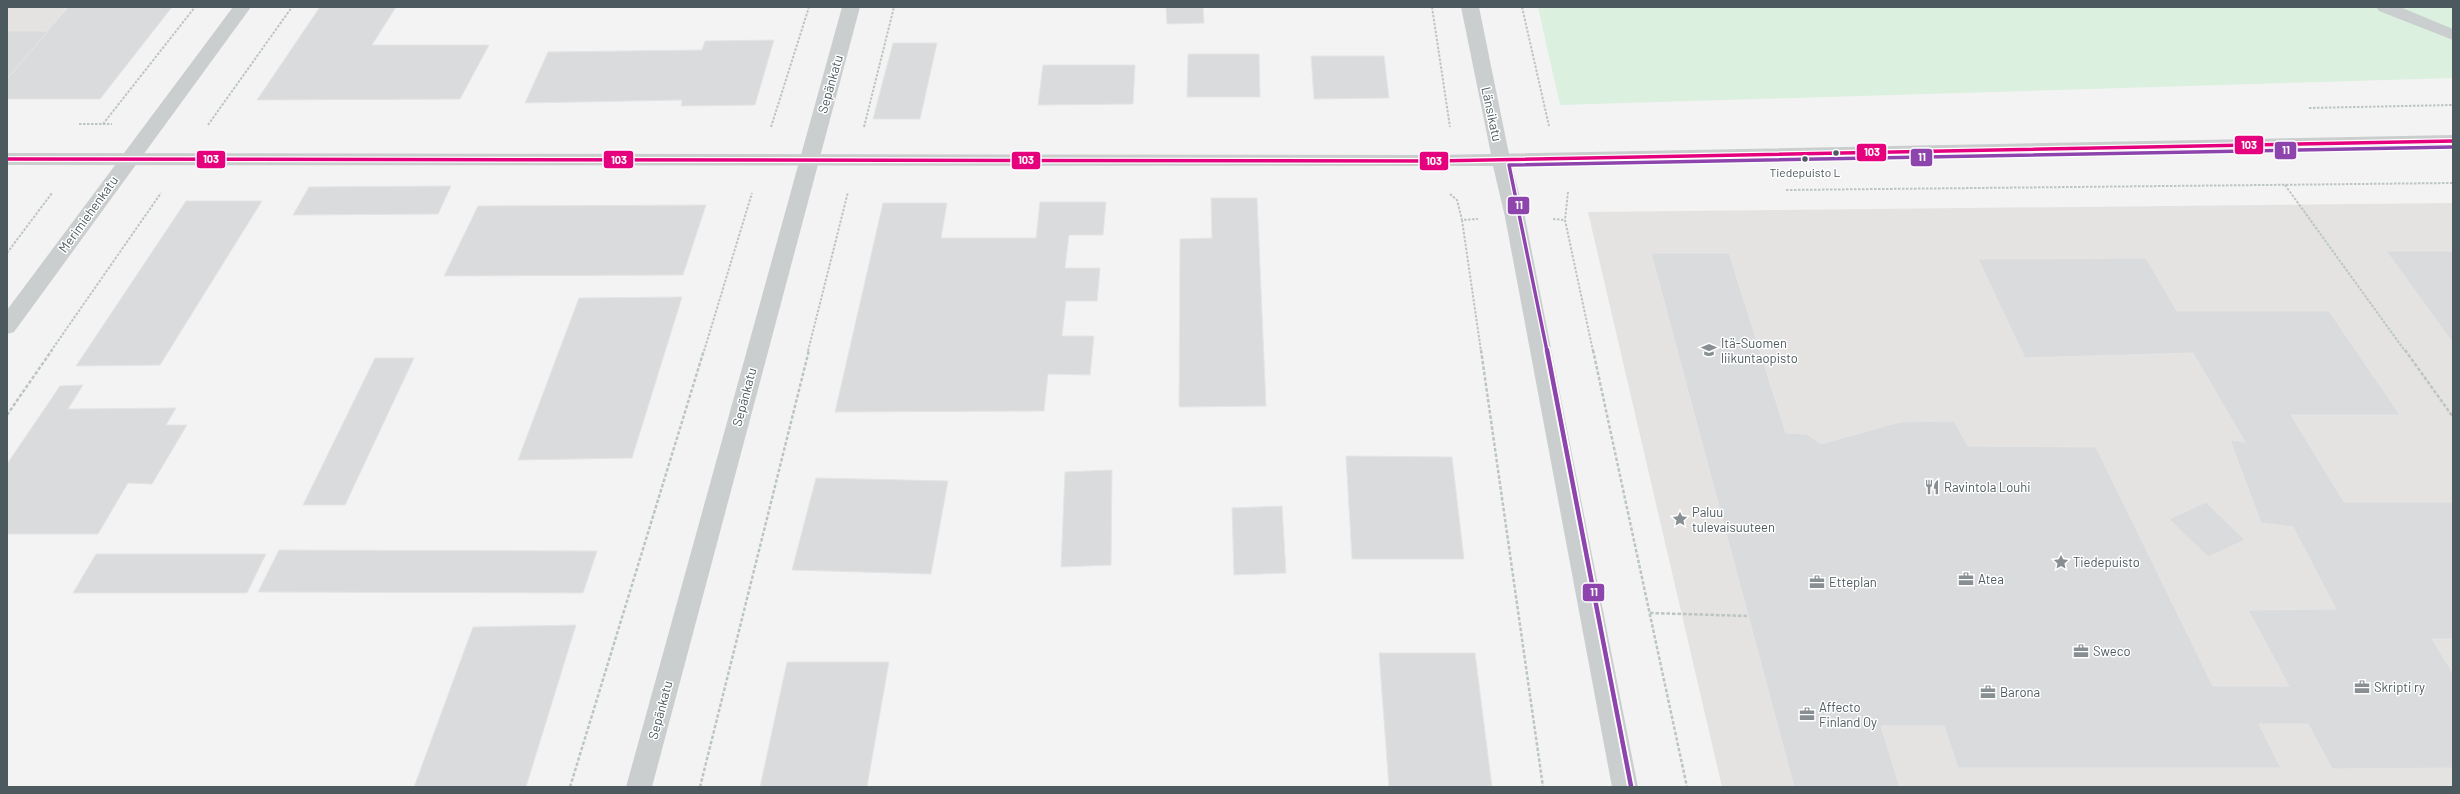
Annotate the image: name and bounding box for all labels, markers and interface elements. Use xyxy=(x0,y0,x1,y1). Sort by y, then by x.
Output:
street label: Sepänkatu xyxy=(814,53,846,115)
street label: Länsikatu xyxy=(1478,85,1506,143)
line badge: 103 xyxy=(2234,135,2264,155)
text: 103 xyxy=(2241,138,2257,151)
line badge: 11 xyxy=(2274,141,2297,160)
line badge: 103 xyxy=(1856,143,1887,162)
text: 11 xyxy=(2282,143,2290,156)
text: 103 xyxy=(1864,145,1880,158)
unlabelled marker xyxy=(1831,148,1841,158)
line badge: 11 xyxy=(1910,148,1933,167)
line badge: 103 xyxy=(196,150,226,169)
line badge: 103 xyxy=(603,150,634,169)
text: 11 xyxy=(1918,150,1926,163)
line badge: 103 xyxy=(1011,151,1041,170)
line badge: 103 xyxy=(1419,151,1449,171)
text: 103 xyxy=(203,152,219,165)
text: 103 xyxy=(611,153,627,166)
text: 103 xyxy=(1018,153,1034,166)
text: 103 xyxy=(1426,154,1442,167)
marker: Tiedepuisto L xyxy=(1800,154,1810,164)
place label: Tiedepuisto L xyxy=(1770,165,1841,179)
street label: Merimiehenkatu xyxy=(55,173,121,255)
line badge: 11 xyxy=(1507,196,1530,215)
text: 11 xyxy=(1515,198,1523,211)
place label: Itä-Suomen liikuntaopisto xyxy=(1721,335,1798,366)
school or university icon: Itä-Suomen liikuntaopisto xyxy=(1700,341,1718,359)
street label: Sepänkatu xyxy=(729,366,759,428)
restaurant icon: Ravintola Louhi xyxy=(1923,478,1941,496)
place label: Ravintola Louhi xyxy=(1944,479,2031,495)
place label: Paluu tulevaisuuteen xyxy=(1692,504,1775,535)
place icon: Paluu tulevaisuuteen xyxy=(1671,510,1689,528)
place icon: Tiedepuisto xyxy=(2052,553,2070,571)
place label: Tiedepuisto xyxy=(2073,554,2140,570)
office icon: Atea xyxy=(1957,570,1975,588)
place label: Atea xyxy=(1978,571,2004,587)
office icon: Etteplan xyxy=(1808,573,1826,591)
place label: Etteplan xyxy=(1829,574,1877,590)
line badge: 11 xyxy=(1582,583,1605,602)
text: 11 xyxy=(1590,585,1598,598)
office icon: Sweco xyxy=(2072,642,2090,660)
place label: Sweco xyxy=(2093,643,2130,659)
office icon: Skripti ry xyxy=(2353,678,2371,696)
street label: Sepänkatu xyxy=(645,679,675,741)
place label: Skripti ry xyxy=(2374,679,2425,695)
office icon: Barona xyxy=(1979,683,1997,701)
place label: Barona xyxy=(2000,684,2040,700)
place label: Affecto Finland Oy xyxy=(1819,699,1877,730)
office icon: Affecto Finland Oy xyxy=(1798,705,1816,723)

